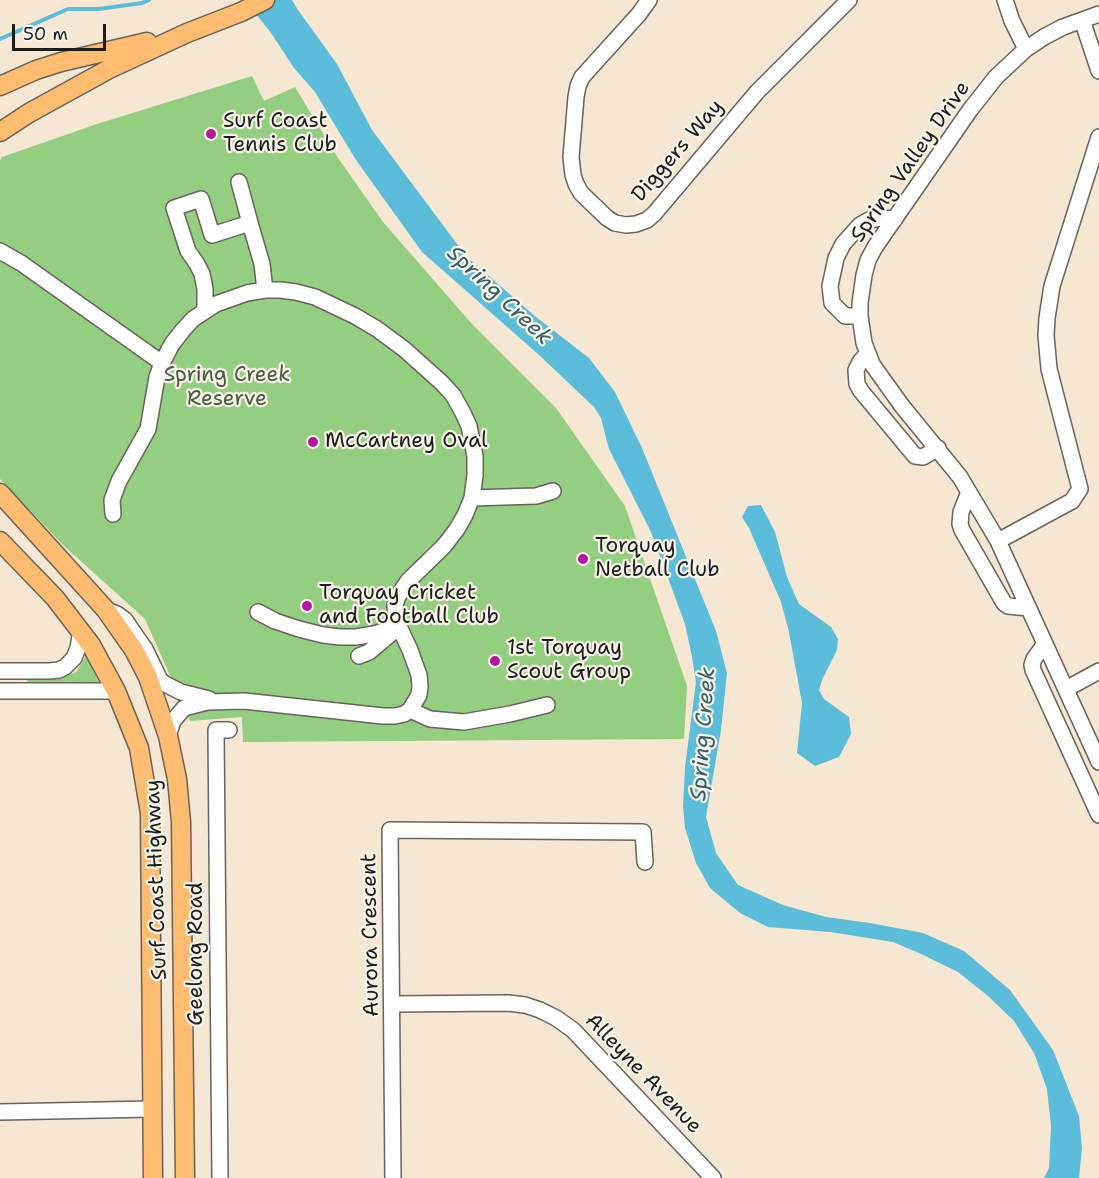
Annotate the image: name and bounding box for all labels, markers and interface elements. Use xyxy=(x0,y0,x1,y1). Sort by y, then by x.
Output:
scale bar xyxy=(15,12,110,50)
text: 50 m xyxy=(23,22,68,46)
street label: Spring Valley Drive xyxy=(846,77,976,247)
street label: Diggers Way xyxy=(627,95,729,207)
place label: Surf Coast Tennis Club xyxy=(223,109,337,159)
marker: Surf Coast Tennis Club xyxy=(204,127,218,141)
water label: Spring Creek xyxy=(441,241,557,351)
park label: Spring Creek Reserve xyxy=(164,363,290,413)
place label: McCartney Oval xyxy=(325,429,488,455)
marker: McCartney Oval xyxy=(306,435,320,449)
place label: Torquay Netball Club xyxy=(595,534,720,584)
marker: Torquay Netball Club xyxy=(576,552,590,566)
place label: Torquay Cricket and Football Club xyxy=(319,581,499,631)
marker: Torquay Cricket and Football Club xyxy=(300,599,314,613)
place label: 1st Torquay Scout Group xyxy=(507,636,631,686)
marker: 1st Torquay Scout Group xyxy=(488,654,502,668)
water label: Spring Creek xyxy=(686,666,722,802)
street label: Surf Coast Highway xyxy=(141,779,173,981)
street label: Aurora Crescent xyxy=(357,853,385,1017)
street label: Geelong Road xyxy=(184,882,210,1026)
street label: Alleyne Avenue xyxy=(579,1009,707,1139)

